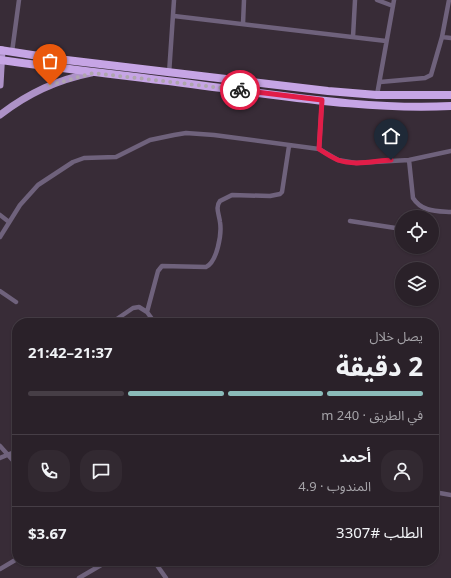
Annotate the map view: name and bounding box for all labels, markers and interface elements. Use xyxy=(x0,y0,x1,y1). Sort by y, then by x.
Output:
pin xyxy=(33,44,67,85)
icon: bag xyxy=(39,50,61,72)
courier xyxy=(220,70,260,110)
icon: bike xyxy=(229,79,251,101)
pin xyxy=(374,119,408,160)
icon: home xyxy=(380,125,402,147)
map controls xyxy=(395,210,439,306)
button: locate xyxy=(395,210,439,254)
button: layers xyxy=(395,262,439,306)
text: يصل خلال xyxy=(369,327,423,345)
text: 21:37–21:42 xyxy=(28,342,113,362)
text: 2 دقيقة xyxy=(336,348,423,384)
text: في الطريق · 240 m xyxy=(321,406,423,424)
text: أحمد xyxy=(340,446,371,466)
button: phone xyxy=(28,450,70,492)
button: chat xyxy=(80,450,122,492)
button: person xyxy=(381,450,423,492)
text: المندوب · 4.9 xyxy=(298,477,371,495)
text: الطلب #3307 xyxy=(336,522,423,542)
text: $3.67 xyxy=(28,523,67,543)

